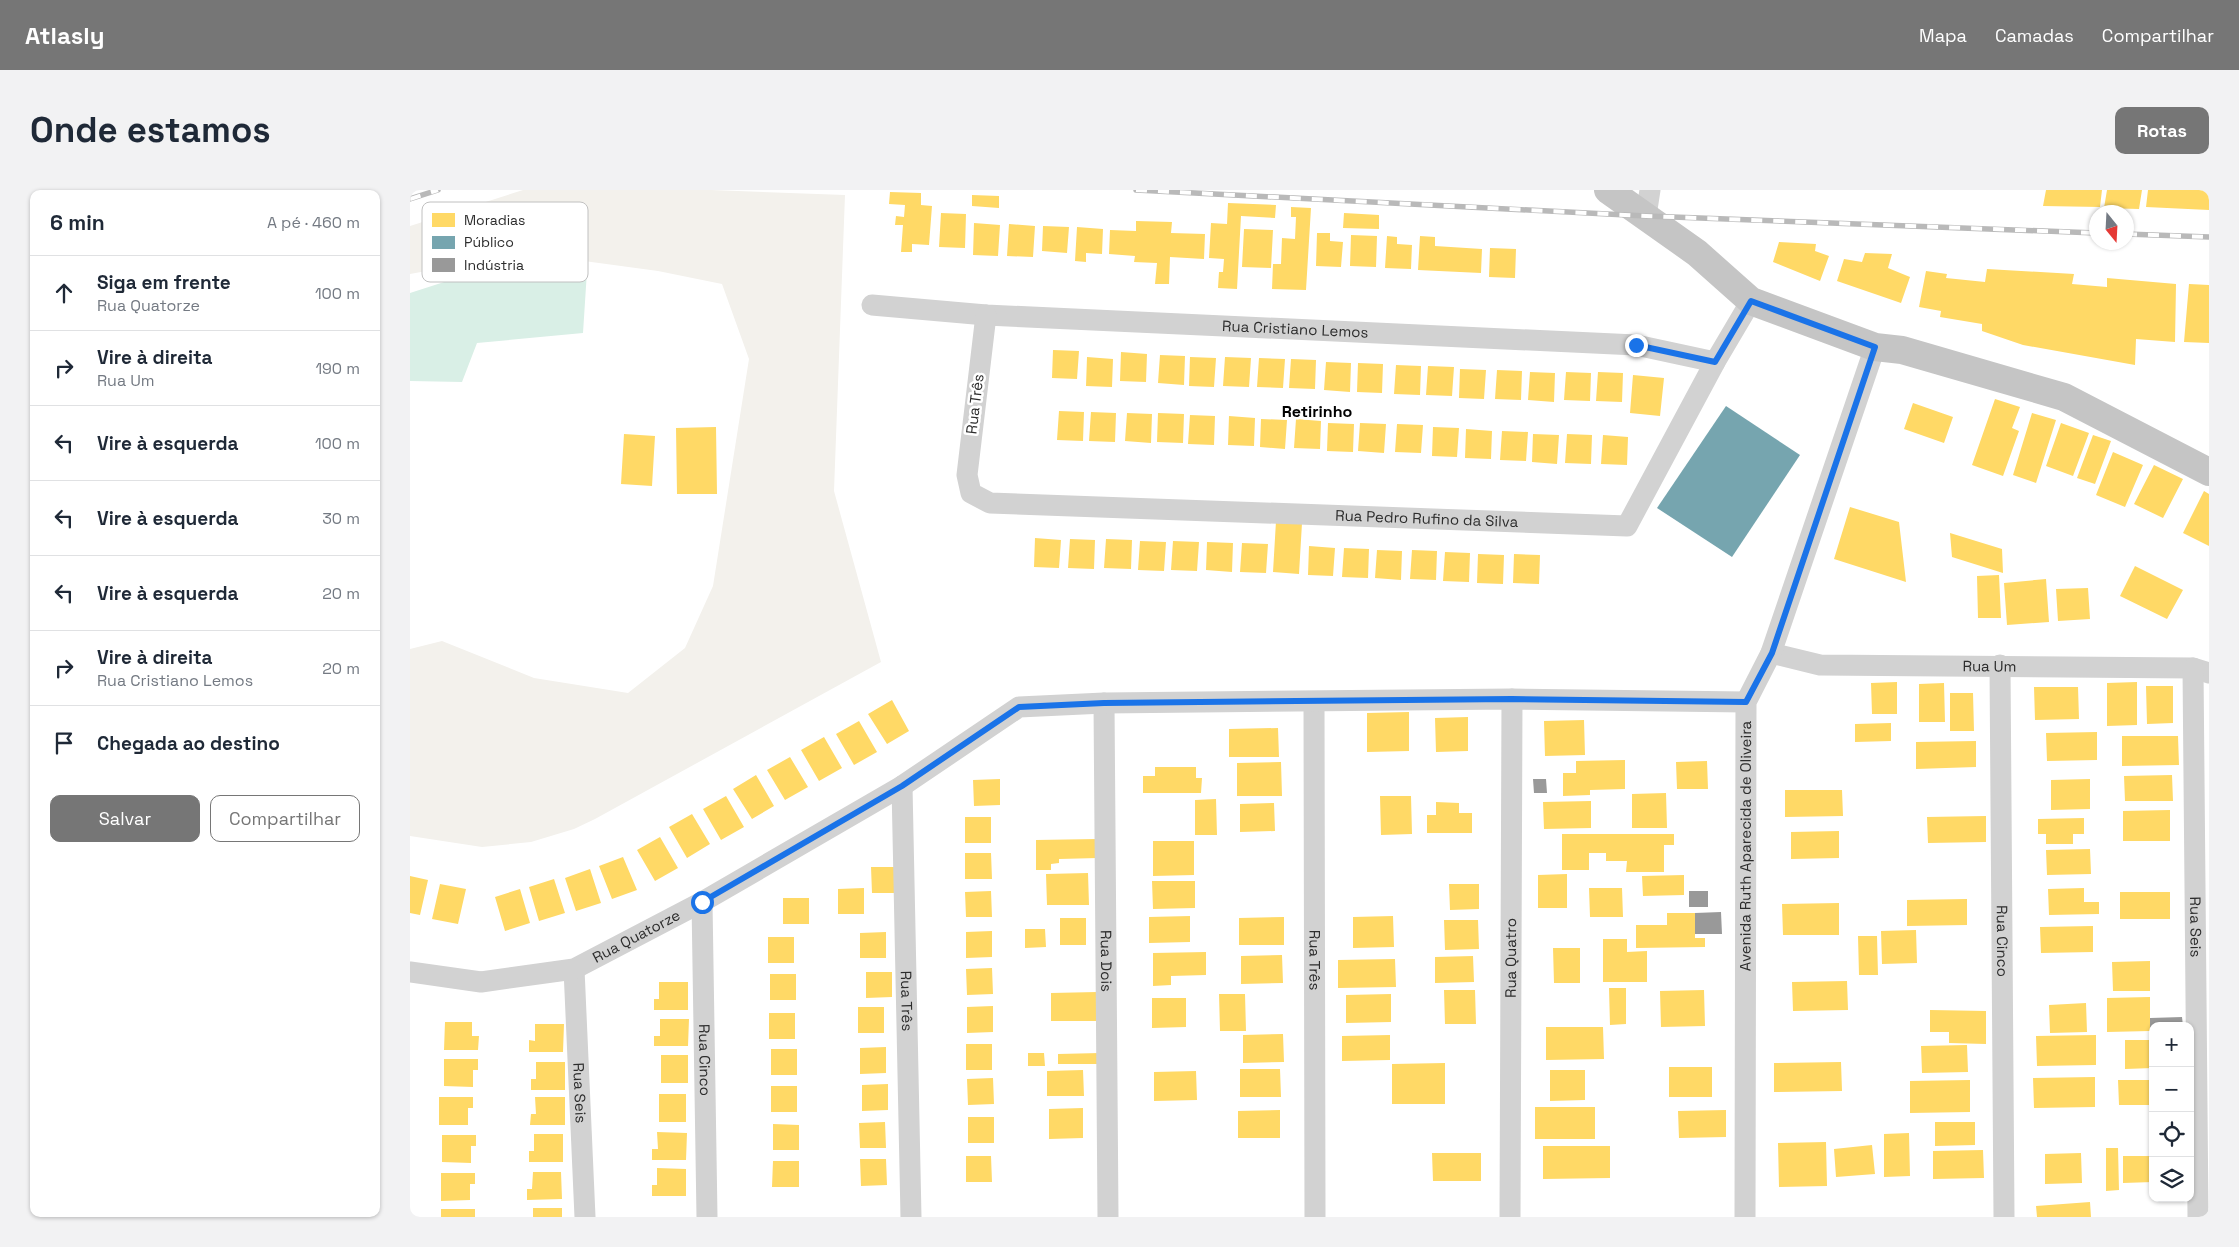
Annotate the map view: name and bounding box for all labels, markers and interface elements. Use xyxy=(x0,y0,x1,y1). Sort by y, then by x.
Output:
text: Atlasly xyxy=(25,20,104,51)
text: Mapa xyxy=(1919,24,1967,47)
text: Camadas xyxy=(1995,24,2074,47)
text: Compartilhar xyxy=(2102,24,2214,47)
button: Rotas xyxy=(2115,107,2209,154)
text: Onde estamos xyxy=(30,108,271,152)
legend xyxy=(422,202,588,282)
north arrow xyxy=(2089,205,2134,250)
text: 6 min xyxy=(50,209,105,236)
text: Moradias xyxy=(464,211,525,229)
text: A pé · 460 m xyxy=(267,212,360,233)
text: Público xyxy=(464,233,514,251)
text: Indústria xyxy=(464,256,524,274)
text: Siga em frente xyxy=(97,270,231,295)
icon: ahead xyxy=(50,279,78,307)
text: 100 m xyxy=(315,283,360,304)
text: Rua Quatorze xyxy=(97,295,200,316)
street label: Rua Cristiano Lemos xyxy=(1222,316,1369,342)
route end xyxy=(1625,334,1648,357)
text: Vire à direita xyxy=(97,345,213,370)
icon: right xyxy=(50,354,78,382)
text: 190 m xyxy=(315,358,360,379)
text: Rua Um xyxy=(97,370,155,391)
street label: Rua Três xyxy=(961,373,988,435)
district label: Retirinho xyxy=(1282,401,1353,422)
icon: left xyxy=(50,429,78,457)
text: Vire à esquerda xyxy=(97,431,239,456)
text: 100 m xyxy=(315,433,360,454)
icon: left xyxy=(50,504,78,532)
street label: Rua Pedro Rufino da Silva xyxy=(1335,505,1519,531)
text: Vire à esquerda xyxy=(97,506,239,531)
text: 30 m xyxy=(322,508,360,529)
icon: left xyxy=(50,579,78,607)
text: Vire à esquerda xyxy=(97,581,239,606)
text: 20 m xyxy=(322,583,360,604)
text: Vire à direita xyxy=(97,645,213,670)
icon: right xyxy=(50,654,78,682)
street label: Rua Um xyxy=(1962,656,2017,676)
text: 20 m xyxy=(322,658,360,679)
text: Rua Cristiano Lemos xyxy=(97,670,253,691)
street label: Avenida Ruth Aparecida de Oliveira xyxy=(1735,720,1755,971)
icon: arrive xyxy=(50,729,78,757)
text: Chegada ao destino xyxy=(97,731,280,756)
button: Salvar xyxy=(50,795,200,842)
button: Compartilhar xyxy=(210,795,360,842)
route start xyxy=(691,891,714,914)
street label: Rua Seis xyxy=(2186,896,2206,958)
street label: Rua Quatorze xyxy=(589,905,683,967)
street label: Rua Cinco xyxy=(1993,905,2012,977)
street label: Rua Quatro xyxy=(1501,918,1520,998)
street label: Rua Dois xyxy=(1097,930,1116,992)
street label: Rua Três xyxy=(1305,930,1325,990)
street label: Rua Três xyxy=(897,970,917,1032)
map controls xyxy=(2149,1022,2194,1202)
button: + xyxy=(2149,1022,2194,1067)
street label: Rua Cinco xyxy=(695,1024,715,1096)
street label: Rua Seis xyxy=(569,1062,591,1124)
button: − xyxy=(2149,1067,2194,1112)
button: locate xyxy=(2149,1112,2194,1157)
button: layers xyxy=(2149,1157,2194,1202)

